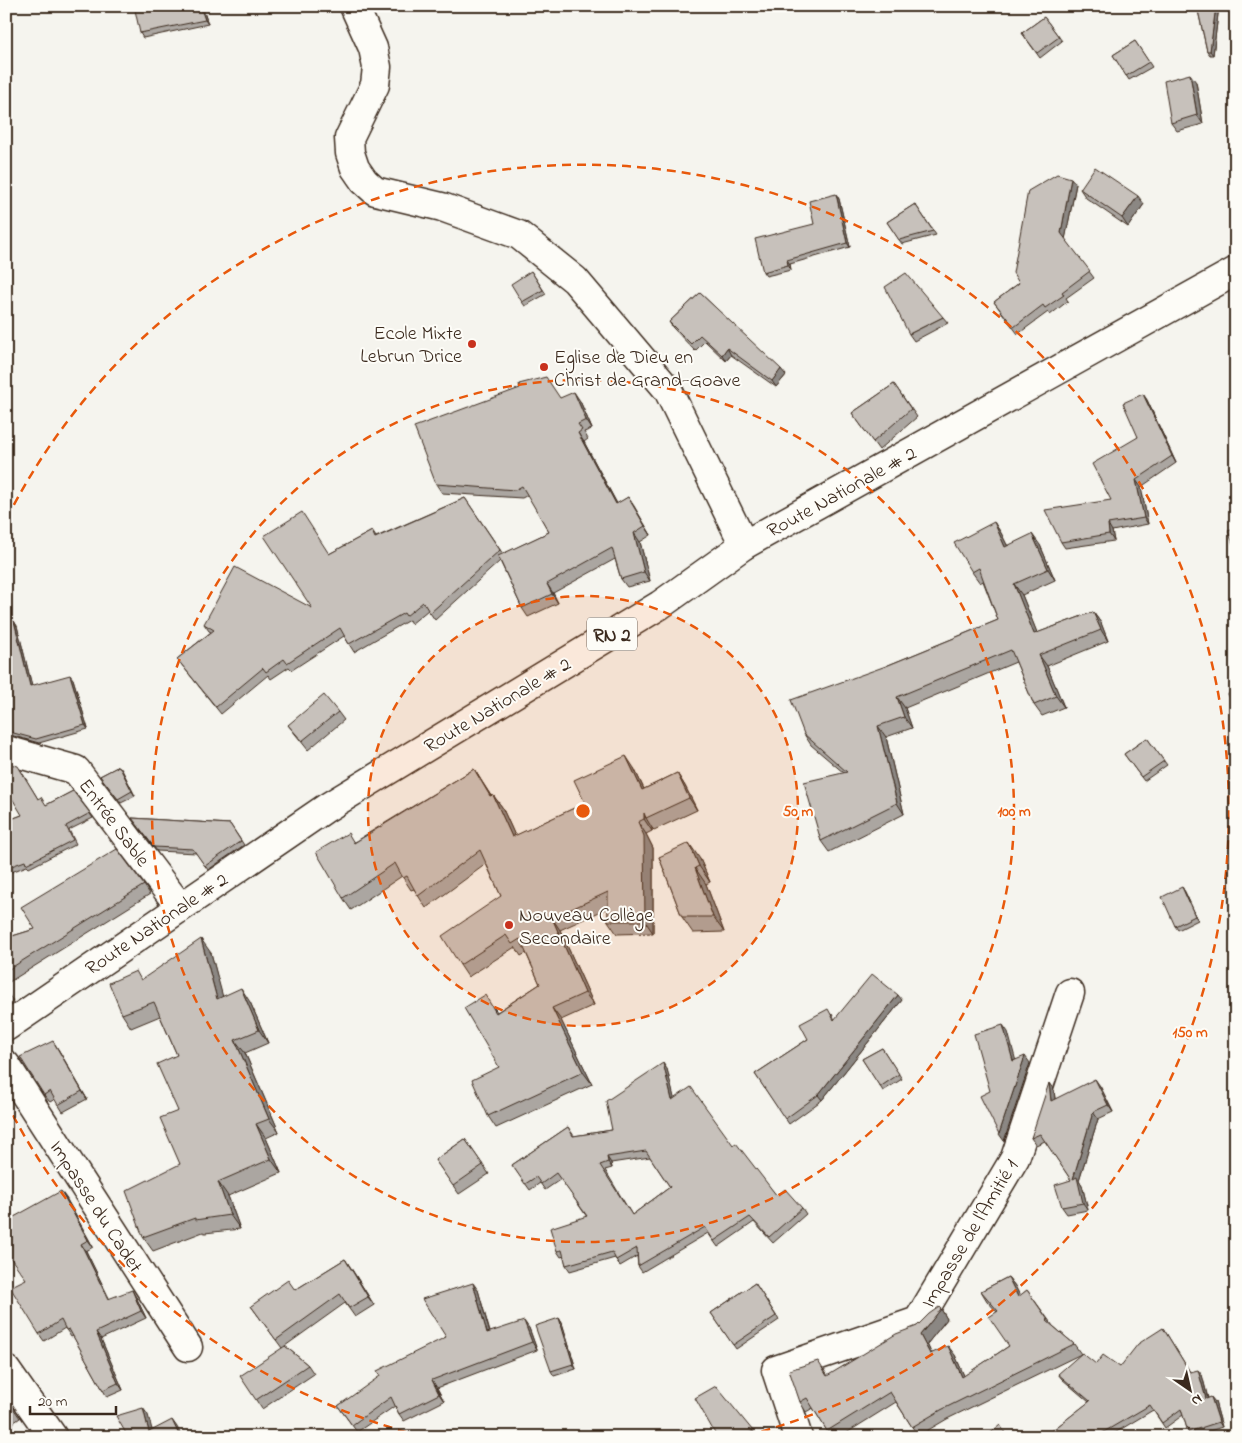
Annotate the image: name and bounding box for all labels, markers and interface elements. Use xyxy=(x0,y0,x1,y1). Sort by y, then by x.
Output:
place label: Ecole Mixte Lebrun Drice xyxy=(360,320,462,372)
marker: Ecole Mixte Lebrun Drice xyxy=(466,338,478,350)
place label: Eglise de Dieu en Christ de Grand-Goave xyxy=(554,344,741,396)
marker: Eglise de Dieu en Christ de Grand-Goave xyxy=(538,361,550,373)
street label: Route Nationale # 2 xyxy=(762,440,922,546)
road number: RN 2 xyxy=(587,618,637,650)
street label: Route Nationale # 2 xyxy=(419,651,577,762)
street label: Entrée Sable xyxy=(70,773,156,874)
text: 50 m xyxy=(783,801,814,823)
text: 100 m xyxy=(997,801,1031,823)
centre of rings xyxy=(574,802,592,820)
street label: Route Nationale # 2 xyxy=(80,866,235,984)
place label: Nouveau Collège Secondaire xyxy=(519,902,653,954)
marker: Nouveau Collège Secondaire xyxy=(503,919,515,931)
text: 150 m xyxy=(1172,1022,1208,1044)
street label: Impasse du Cadet xyxy=(41,1135,149,1279)
street label: Impasse de l'Amitié 1 xyxy=(915,1154,1027,1314)
north arrow xyxy=(1164,1366,1214,1416)
scale bar xyxy=(30,1383,116,1415)
text: N xyxy=(1187,1388,1206,1411)
text: 20 m xyxy=(38,1391,68,1413)

